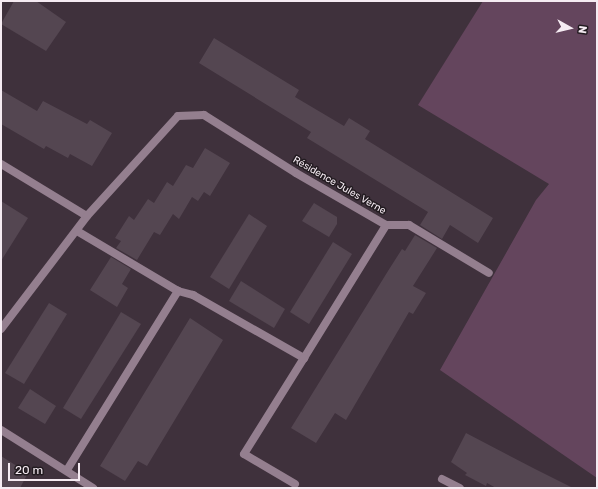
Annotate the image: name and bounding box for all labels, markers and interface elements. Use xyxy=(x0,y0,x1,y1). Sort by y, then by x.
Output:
north arrow xyxy=(550,8,590,48)
text: N xyxy=(575,25,589,35)
street label: Résidence Jules Verne xyxy=(290,154,388,218)
scale bar xyxy=(10,455,82,481)
text: 20 m xyxy=(15,463,43,477)

